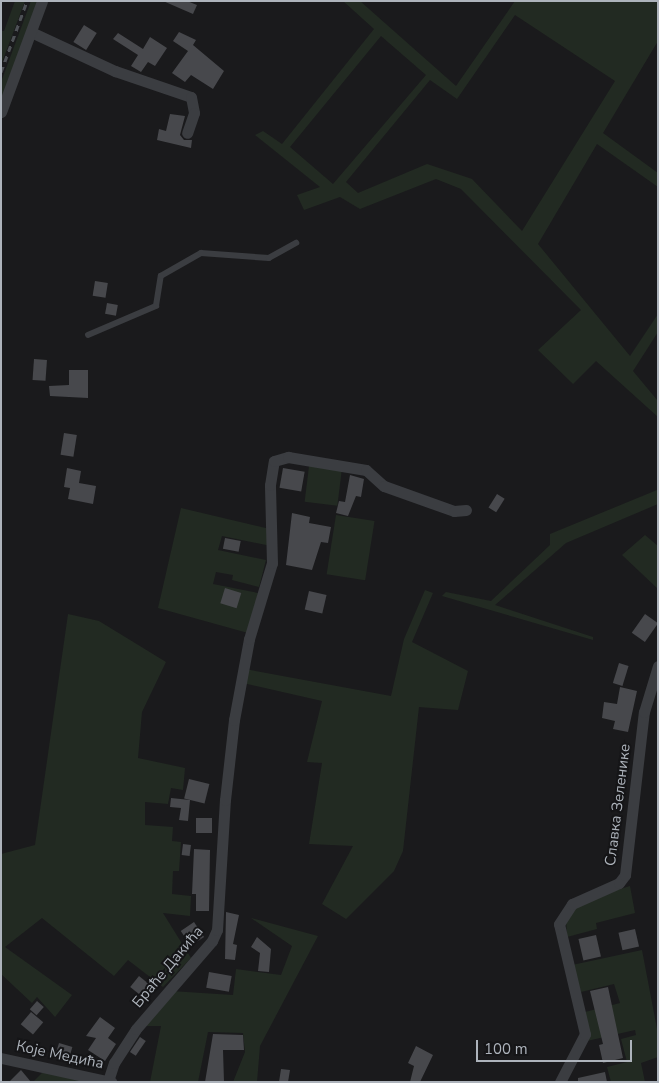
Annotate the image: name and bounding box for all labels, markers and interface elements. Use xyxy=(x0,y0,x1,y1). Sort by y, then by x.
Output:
street label: Славка Зеленике xyxy=(602,743,634,867)
street label: Браће Дакића xyxy=(129,923,207,1011)
scale bar xyxy=(479,1030,635,1062)
street label: Које Медића xyxy=(15,1037,105,1073)
text: 100 m xyxy=(484,1039,528,1059)

